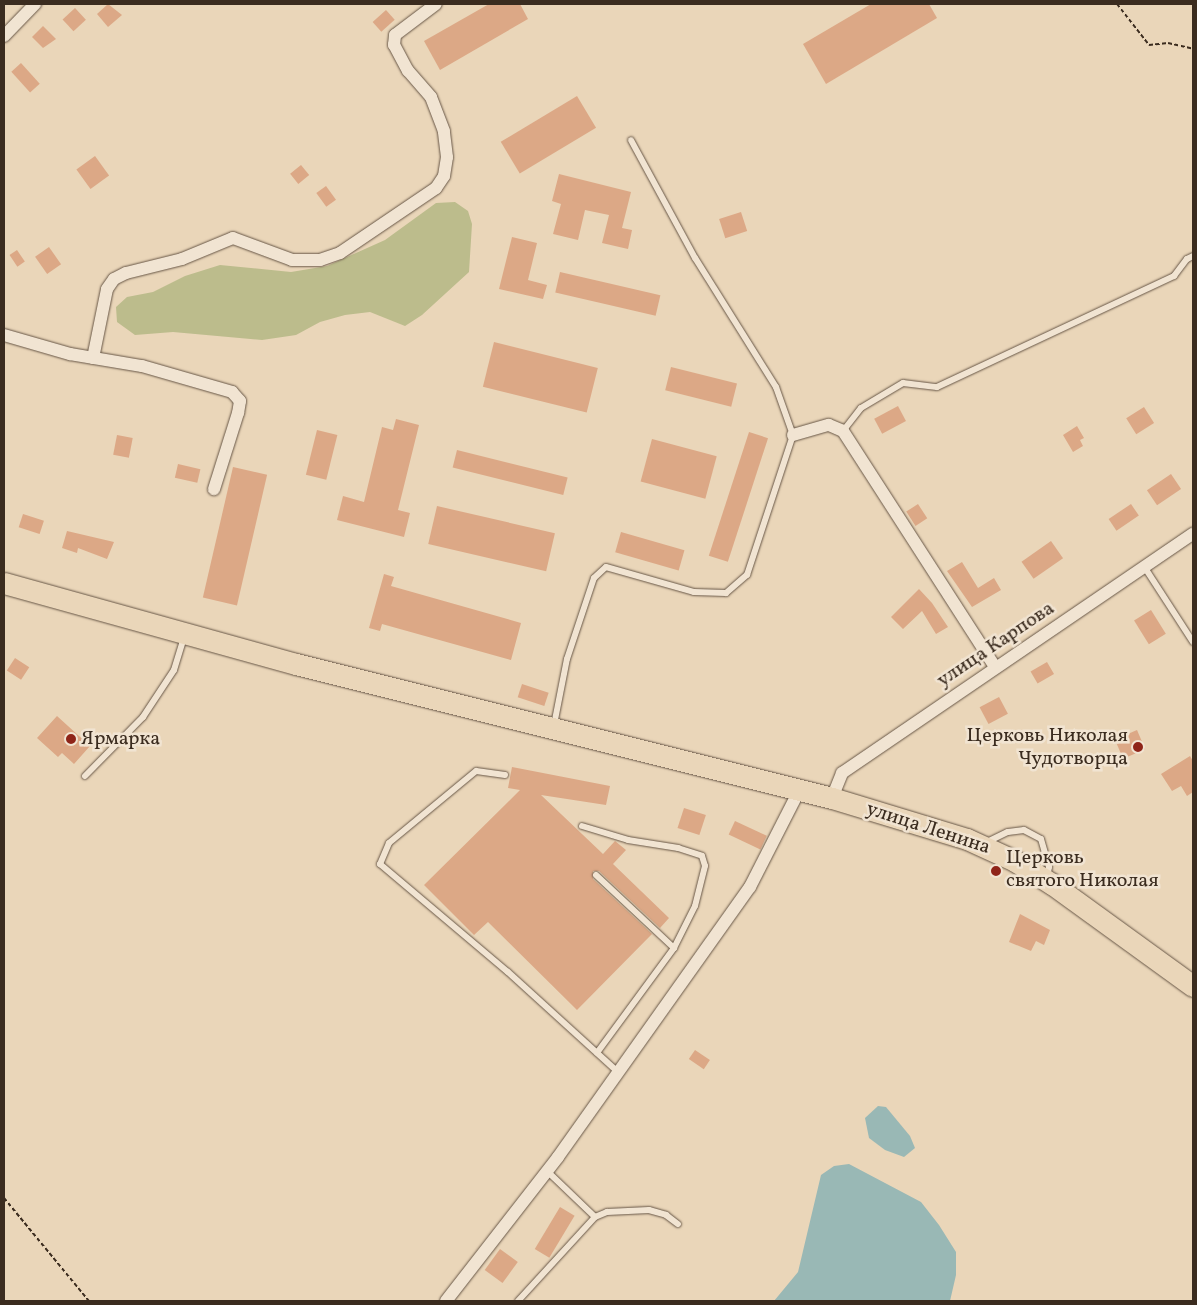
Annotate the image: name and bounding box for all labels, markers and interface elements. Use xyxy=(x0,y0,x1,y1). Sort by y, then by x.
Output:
street label: улица Карпова xyxy=(933,597,1059,693)
place label: Церковь Николая Чудотворца xyxy=(967,724,1128,771)
place label: Ярмарка xyxy=(81,727,160,751)
marker: Ярмарка xyxy=(65,733,77,745)
marker: Церковь Николая Чудотворца xyxy=(1132,741,1144,753)
street label: улица Ленина xyxy=(863,798,993,860)
place label: Церковь святого Николая xyxy=(1006,847,1159,894)
marker: Церковь святого Николая xyxy=(990,865,1002,877)

